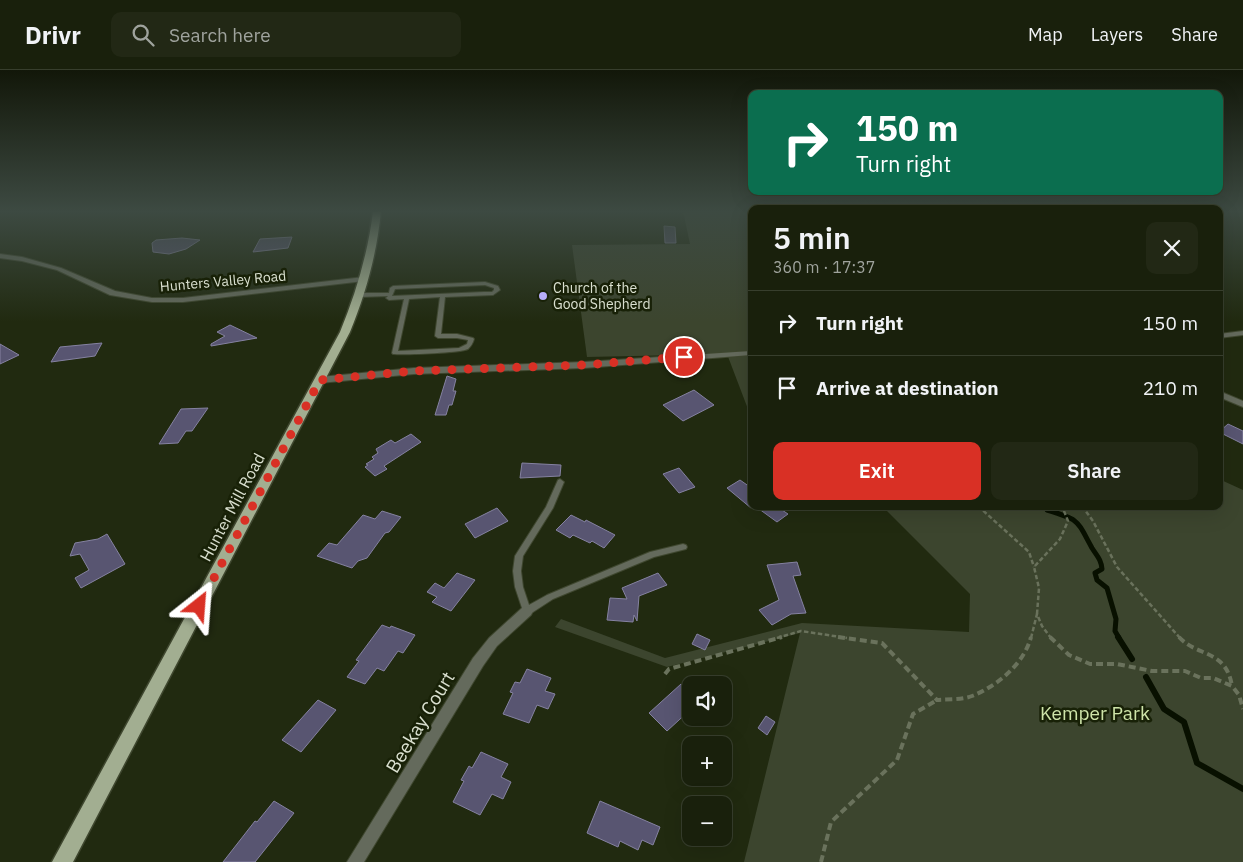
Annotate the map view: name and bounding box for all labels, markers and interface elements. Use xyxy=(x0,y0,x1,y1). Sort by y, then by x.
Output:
search box xyxy=(111,12,461,57)
text: Drivr xyxy=(25,19,81,51)
icon: search xyxy=(129,21,157,49)
text: Search here xyxy=(169,23,271,47)
text: Map xyxy=(1028,23,1063,46)
text: Layers xyxy=(1091,23,1143,46)
text: Share xyxy=(1171,23,1218,46)
text: 150 m xyxy=(856,105,959,151)
icon: right xyxy=(773,110,838,175)
text: Turn right xyxy=(856,149,951,178)
text: 5 min xyxy=(773,218,851,257)
button: close xyxy=(1146,222,1198,274)
text: 360 m · 17:37 xyxy=(773,257,875,277)
street label: Hunters Valley Road xyxy=(159,267,287,295)
place label: Church of the Good Shepherd xyxy=(553,279,651,313)
marker: Church of the Good Shepherd xyxy=(537,290,549,302)
icon: right xyxy=(773,309,801,337)
text: Turn right xyxy=(816,311,903,335)
text: 150 m xyxy=(1143,311,1198,335)
pin xyxy=(663,336,705,378)
icon: arrive xyxy=(670,343,698,371)
icon: arrive xyxy=(773,374,801,402)
text: Arrive at destination xyxy=(816,376,999,400)
text: 210 m xyxy=(1143,376,1198,400)
button: Exit xyxy=(773,442,981,500)
button: Share xyxy=(991,442,1198,500)
street label: Hunter Mill Road xyxy=(195,449,269,565)
position arrow xyxy=(172,579,224,631)
street label: Beekay Court xyxy=(380,667,460,777)
map controls xyxy=(682,676,732,846)
button: sound xyxy=(682,676,732,726)
park label: Kemper Park xyxy=(1040,701,1150,725)
button: + xyxy=(682,736,732,786)
button: − xyxy=(682,796,732,846)

